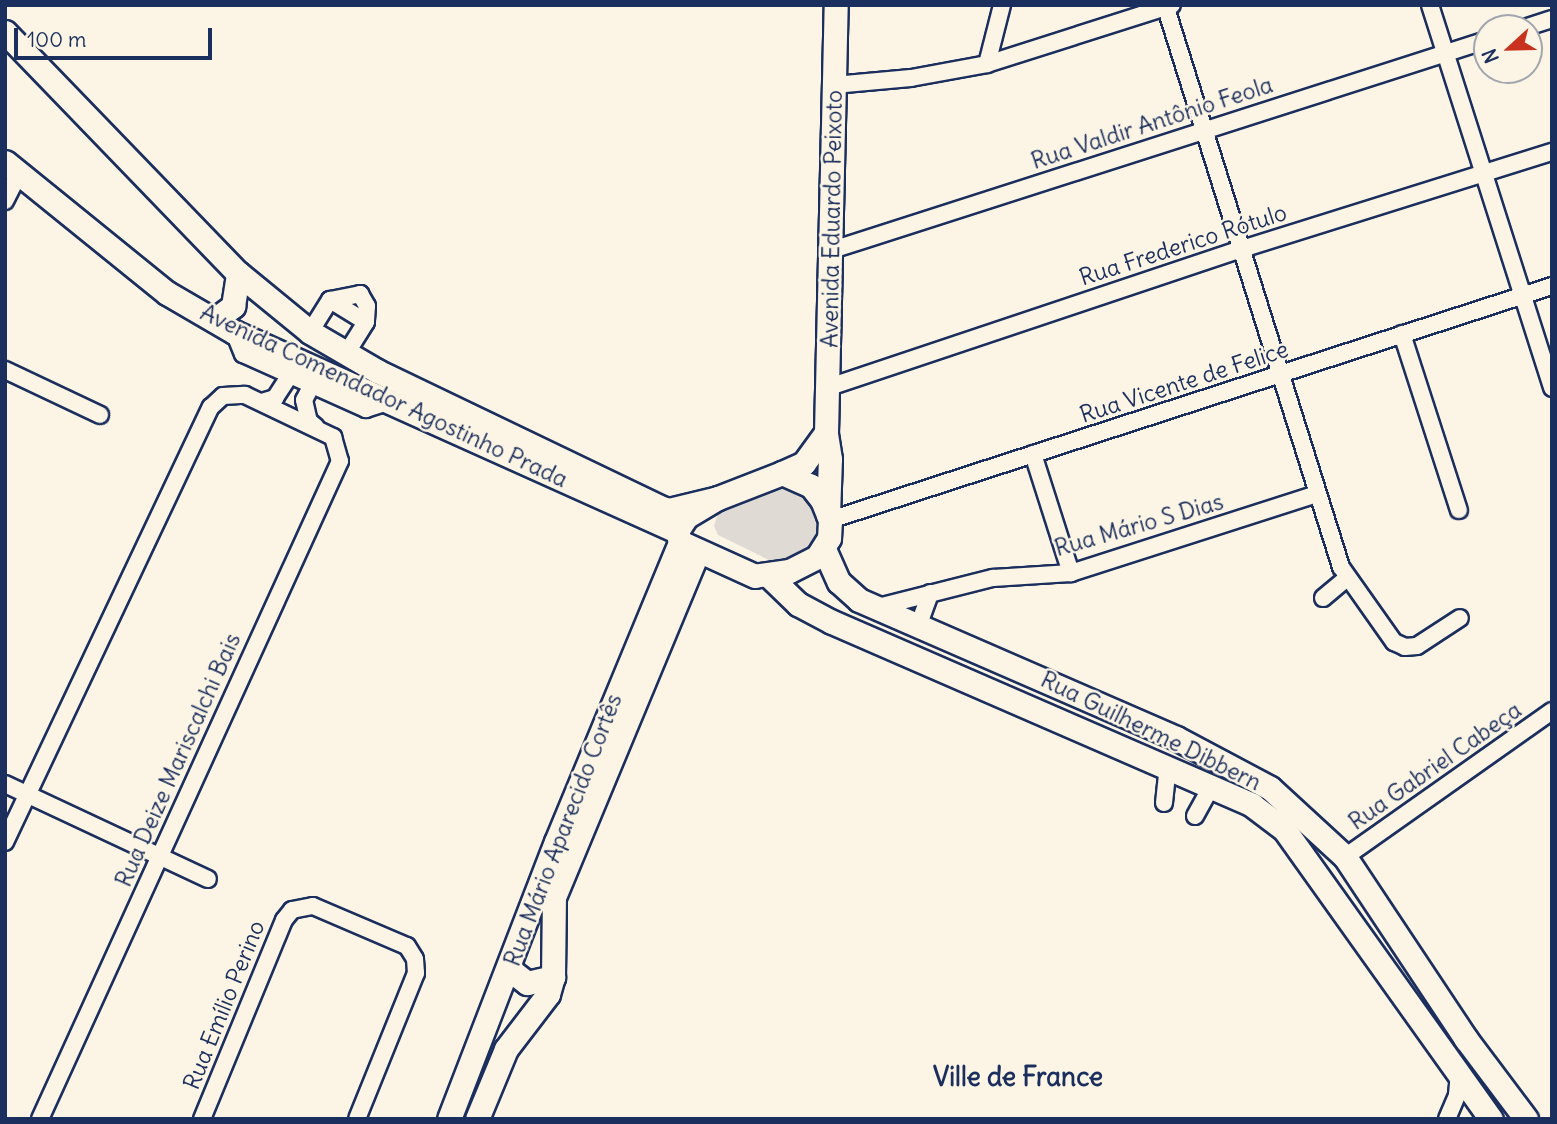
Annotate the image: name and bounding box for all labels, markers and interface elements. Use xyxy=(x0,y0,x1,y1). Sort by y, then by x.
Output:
scale bar xyxy=(18,14,215,58)
north arrow xyxy=(1473,14,1543,84)
text: 100 m xyxy=(27,26,86,53)
text: N xyxy=(1477,46,1504,67)
street label: Rua Valdir Antônio Feola xyxy=(1028,71,1276,175)
street label: Avenida Eduardo Peixoto xyxy=(816,90,848,348)
street label: Rua Frederico Rótulo xyxy=(1076,198,1290,292)
street label: Avenida Comendador Agostinho Prada xyxy=(196,299,572,493)
street label: Rua Vicente de Felice xyxy=(1076,335,1292,429)
street label: Rua Mário S Dias xyxy=(1051,488,1227,562)
street label: Rua Deize Mariscalchi Bais xyxy=(110,629,246,891)
street label: Rua Guilherme Dibbern xyxy=(1036,666,1266,796)
street label: Rua Mário Aparecido Cortês xyxy=(498,690,628,970)
street label: Rua Gabriel Cabeça xyxy=(1343,696,1527,836)
street label: Rua Emílio Perino xyxy=(177,916,271,1094)
district label: Ville de France xyxy=(933,1061,1103,1093)

